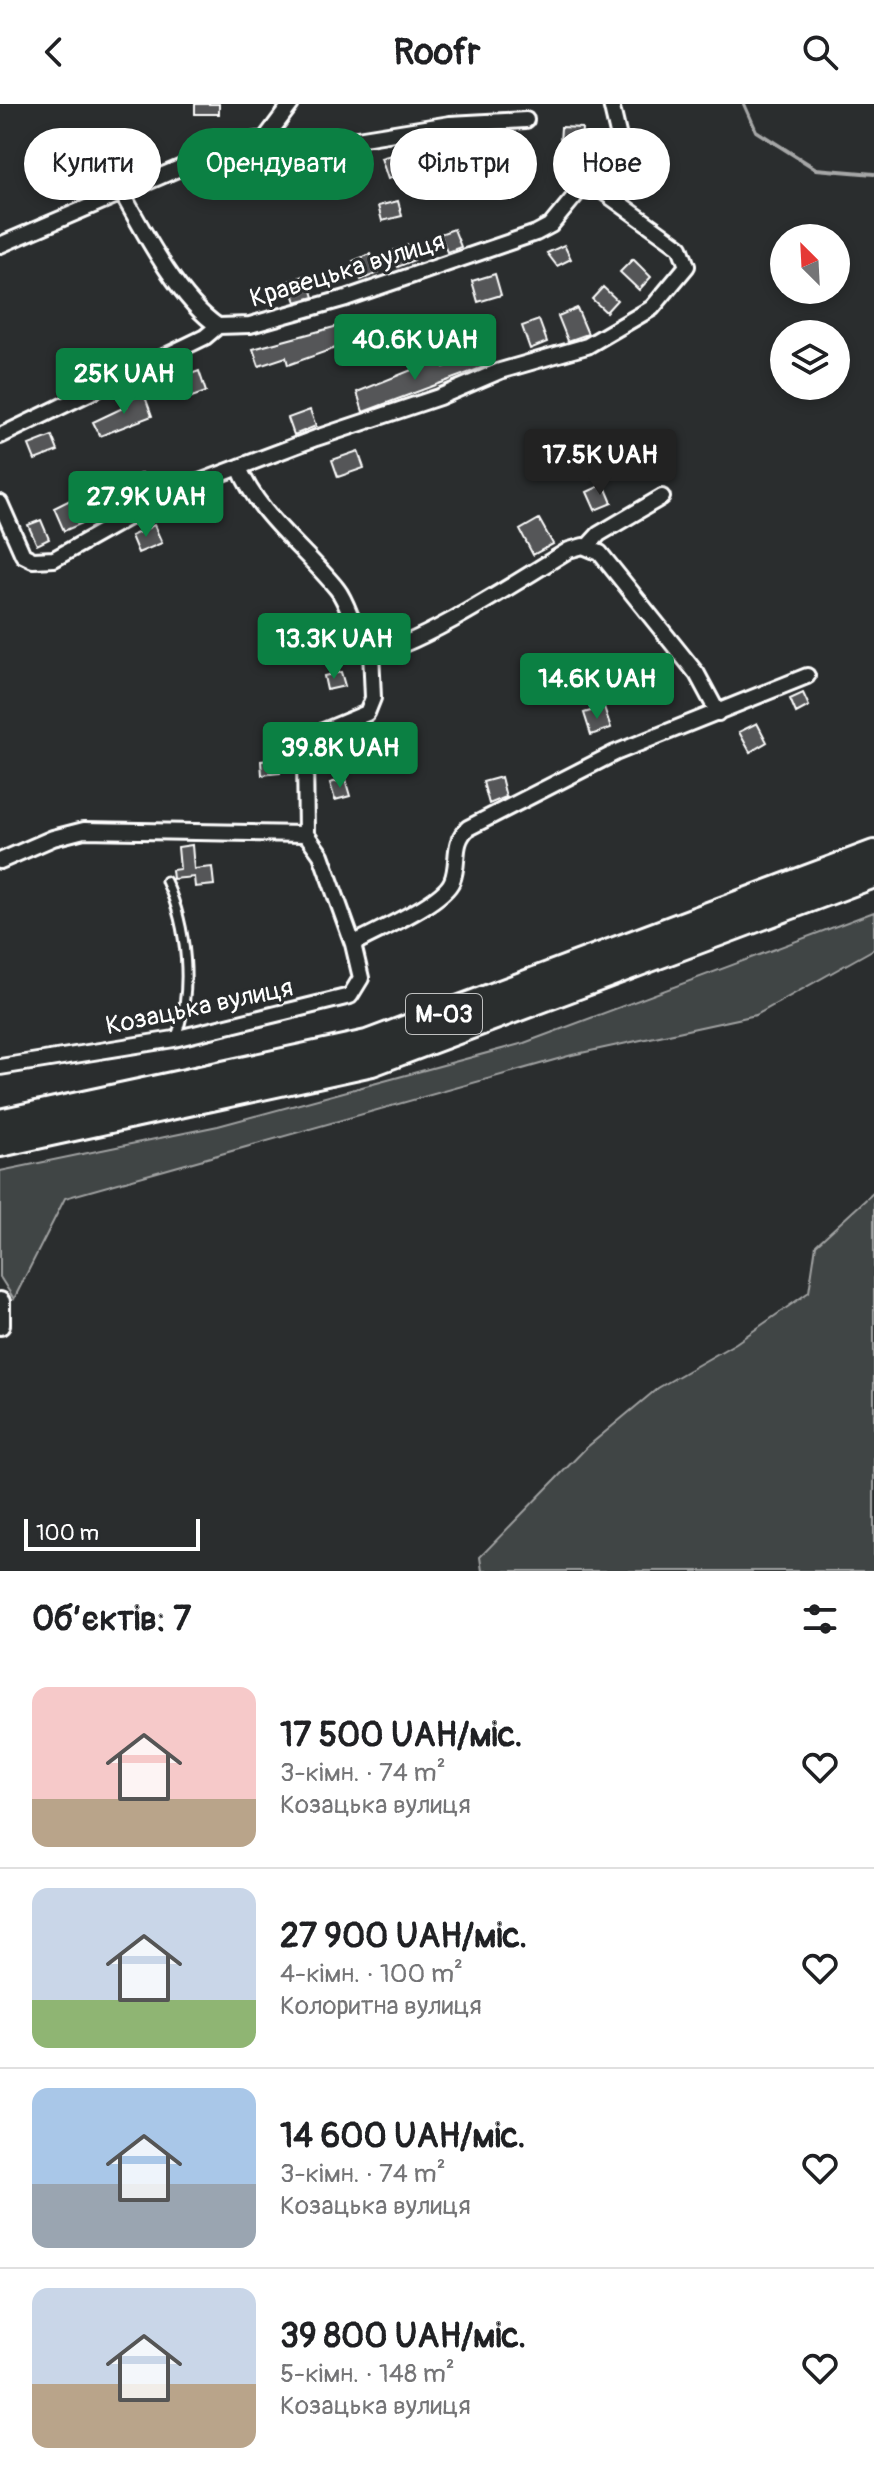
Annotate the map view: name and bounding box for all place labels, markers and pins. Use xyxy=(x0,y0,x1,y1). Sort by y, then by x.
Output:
pin: 40.6K UAH xyxy=(323,314,507,382)
pin: 25K UAH xyxy=(50,348,198,416)
pin: 17.5K UAH xyxy=(508,429,692,497)
pin: 27.9K UAH xyxy=(54,471,238,539)
pin: 13.3K UAH xyxy=(242,613,426,681)
pin: 14.6K UAH xyxy=(505,653,689,721)
pin: 39.8K UAH xyxy=(248,722,432,790)

